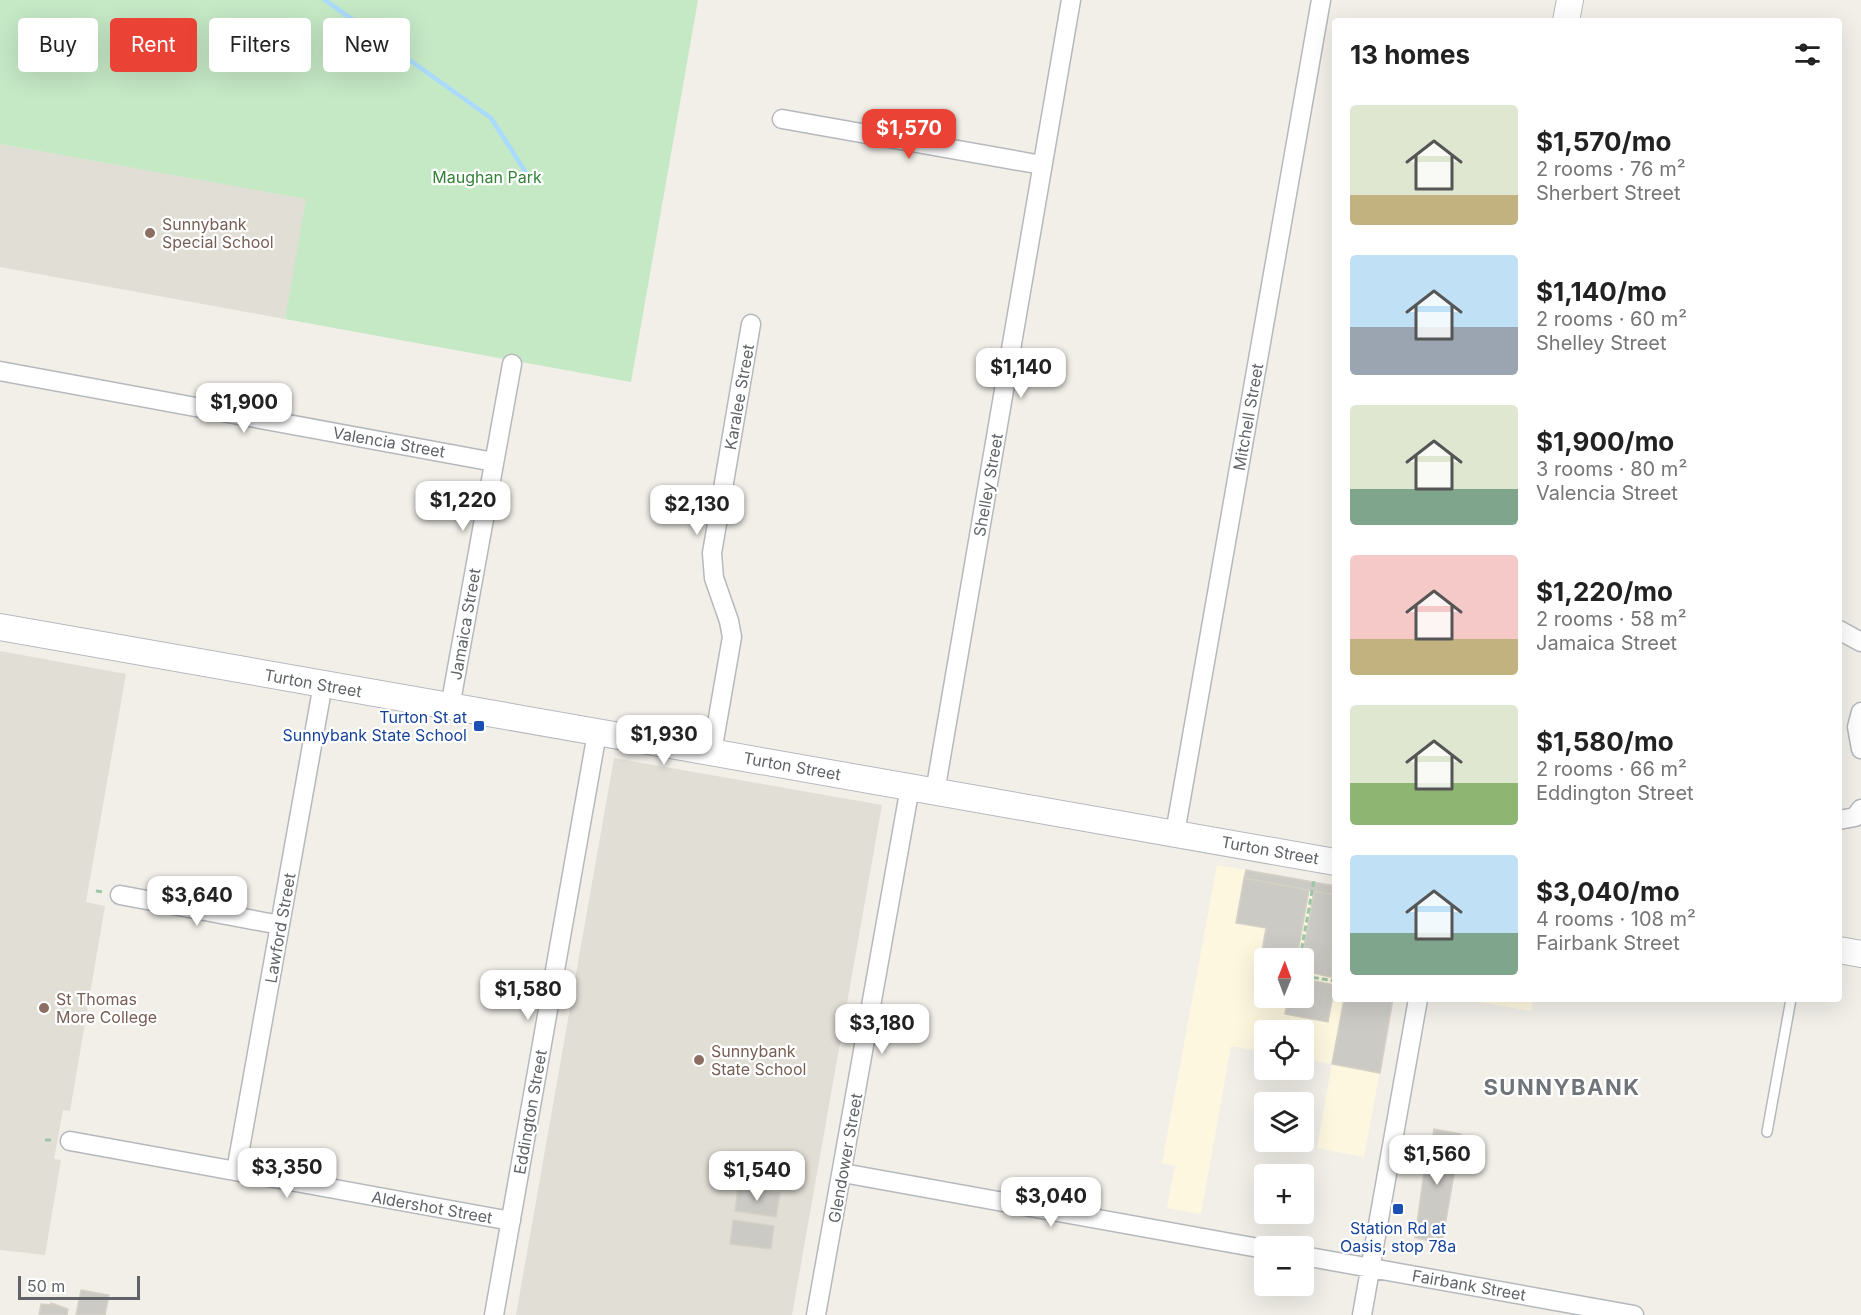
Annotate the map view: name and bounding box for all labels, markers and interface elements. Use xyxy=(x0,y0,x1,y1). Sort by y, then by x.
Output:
chip: Buy xyxy=(18,18,98,72)
chip: Rent xyxy=(110,18,197,72)
chip: Filters xyxy=(209,18,311,72)
chip: New xyxy=(323,18,410,72)
icon: filters xyxy=(1791,38,1824,71)
text: 13 homes xyxy=(1350,39,1470,70)
pin: $1,570 xyxy=(860,109,958,160)
text: $1,570 xyxy=(876,116,942,140)
text: $1,570/mo xyxy=(1536,126,1671,157)
icon: home xyxy=(1398,129,1470,201)
text: 2 rooms · 76 m² xyxy=(1536,157,1685,181)
park label: Maughan Park xyxy=(432,167,542,187)
text: Sherbert Street xyxy=(1536,181,1681,205)
place label: Sunnybank Special School xyxy=(162,214,274,252)
marker: Sunnybank Special School xyxy=(143,226,157,240)
text: $1,140/mo xyxy=(1536,276,1667,307)
icon: home xyxy=(1398,279,1470,351)
text: 2 rooms · 60 m² xyxy=(1536,307,1687,331)
text: Shelley Street xyxy=(1536,331,1667,355)
street label: Karalee Street xyxy=(720,343,758,451)
pin: $1,140 xyxy=(972,348,1070,399)
text: $1,140 xyxy=(990,355,1052,379)
street label: Mitchell Street xyxy=(1229,362,1267,472)
pin: $1,900 xyxy=(195,383,293,434)
text: $1,900 xyxy=(210,390,278,414)
street label: Valencia Street xyxy=(331,422,447,462)
text: $1,900/mo xyxy=(1536,426,1674,457)
icon: home xyxy=(1398,429,1470,501)
street label: Shelley Street xyxy=(969,432,1007,538)
text: 3 rooms · 80 m² xyxy=(1536,457,1687,481)
pin: $1,220 xyxy=(414,481,512,532)
text: Valencia Street xyxy=(1536,481,1678,505)
pin: $2,130 xyxy=(648,485,746,536)
text: $1,220 xyxy=(429,488,497,512)
text: $2,130 xyxy=(664,492,730,516)
street label: Jamaica Street xyxy=(445,567,485,681)
text: $1,220/mo xyxy=(1536,576,1673,607)
icon: home xyxy=(1398,579,1470,651)
text: 2 rooms · 58 m² xyxy=(1536,607,1687,631)
text: Jamaica Street xyxy=(1536,631,1677,655)
street label: Turton Street xyxy=(263,665,363,701)
place label: Turton St at Sunnybank State School xyxy=(282,707,467,745)
pin: $1,930 xyxy=(615,715,713,766)
marker: Turton St at Sunnybank State School xyxy=(472,719,486,733)
text: $1,930 xyxy=(630,722,698,746)
text: $1,580/mo xyxy=(1536,726,1674,757)
icon: home xyxy=(1398,729,1470,801)
street label: Turton Street xyxy=(742,748,842,784)
text: 2 rooms · 66 m² xyxy=(1536,757,1687,781)
text: Eddington Street xyxy=(1536,781,1694,805)
street label: Turton Street xyxy=(1220,832,1320,868)
street label: Lawford Street xyxy=(260,871,300,985)
pin: $3,640 xyxy=(148,876,246,927)
text: $3,040/mo xyxy=(1536,876,1680,907)
icon: home xyxy=(1398,879,1470,951)
text: $3,640 xyxy=(161,883,233,907)
text: 4 rooms · 108 m² xyxy=(1536,907,1696,931)
text: Fairbank Street xyxy=(1536,931,1680,955)
north arrow xyxy=(1254,948,1314,1008)
map controls xyxy=(1254,948,1314,1296)
pin: $1,580 xyxy=(479,970,577,1021)
text: $1,580 xyxy=(494,977,562,1001)
place label: St Thomas More College xyxy=(56,989,157,1027)
marker: St Thomas More College xyxy=(37,1001,51,1015)
pin: $3,180 xyxy=(833,1004,931,1055)
text: $3,180 xyxy=(849,1011,915,1035)
button: locate xyxy=(1254,1020,1314,1080)
place label: Sunnybank State School xyxy=(711,1041,806,1079)
street label: Eddington Street xyxy=(509,1048,551,1176)
marker: Sunnybank State School xyxy=(692,1053,706,1067)
district label: SUNNYBANK xyxy=(1483,1074,1641,1100)
street label: Glendower Street xyxy=(824,1092,866,1224)
button: layers xyxy=(1254,1092,1314,1152)
pin: $1,560 xyxy=(1388,1135,1486,1186)
text: $1,560 xyxy=(1403,1142,1471,1166)
pin: $3,350 xyxy=(238,1148,336,1199)
pin: $1,540 xyxy=(708,1151,806,1202)
text: $3,350 xyxy=(252,1155,323,1179)
text: $1,540 xyxy=(723,1158,791,1182)
button: + xyxy=(1254,1164,1314,1224)
pin: $3,040 xyxy=(1002,1177,1100,1228)
text: $3,040 xyxy=(1015,1184,1087,1208)
street label: Aldershot Street xyxy=(370,1187,494,1227)
marker: Station Rd at Oasis, stop 78a xyxy=(1391,1202,1405,1216)
place label: Station Rd at Oasis, stop 78a xyxy=(1340,1218,1456,1256)
button: − xyxy=(1254,1236,1314,1296)
street label: Fairbank Street xyxy=(1411,1265,1527,1305)
scale bar xyxy=(18,1273,140,1300)
text: 50 m xyxy=(27,1276,65,1296)

